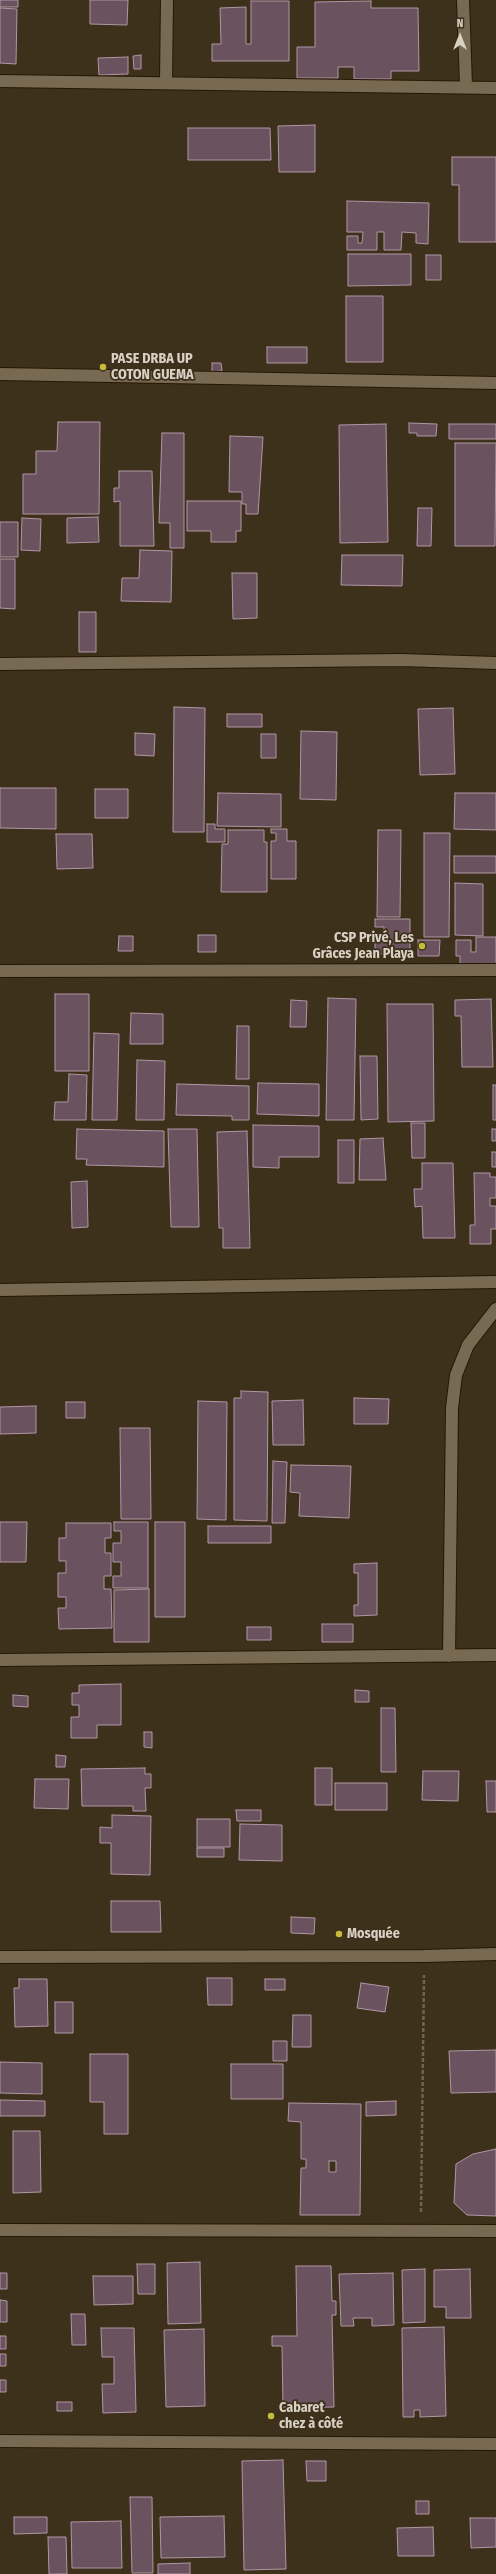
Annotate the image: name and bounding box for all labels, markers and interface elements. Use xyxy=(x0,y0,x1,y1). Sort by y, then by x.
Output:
north arrow xyxy=(440,16,480,56)
text: N xyxy=(457,17,463,30)
place label: PASE DRBA UP COTON GUEMA xyxy=(111,351,194,384)
marker: PASE DRBA UP COTON GUEMA xyxy=(98,362,108,372)
place label: CSP Privé, Les Grâces Jean Playa xyxy=(313,930,414,962)
marker: CSP Privé, Les Grâces Jean Playa xyxy=(417,941,427,951)
place label: Mosquée xyxy=(347,1926,400,1942)
marker: Mosquée xyxy=(334,1929,344,1939)
place label: Cabaret chez à côté xyxy=(279,2400,343,2432)
marker: Cabaret chez à côté xyxy=(266,2411,276,2421)

